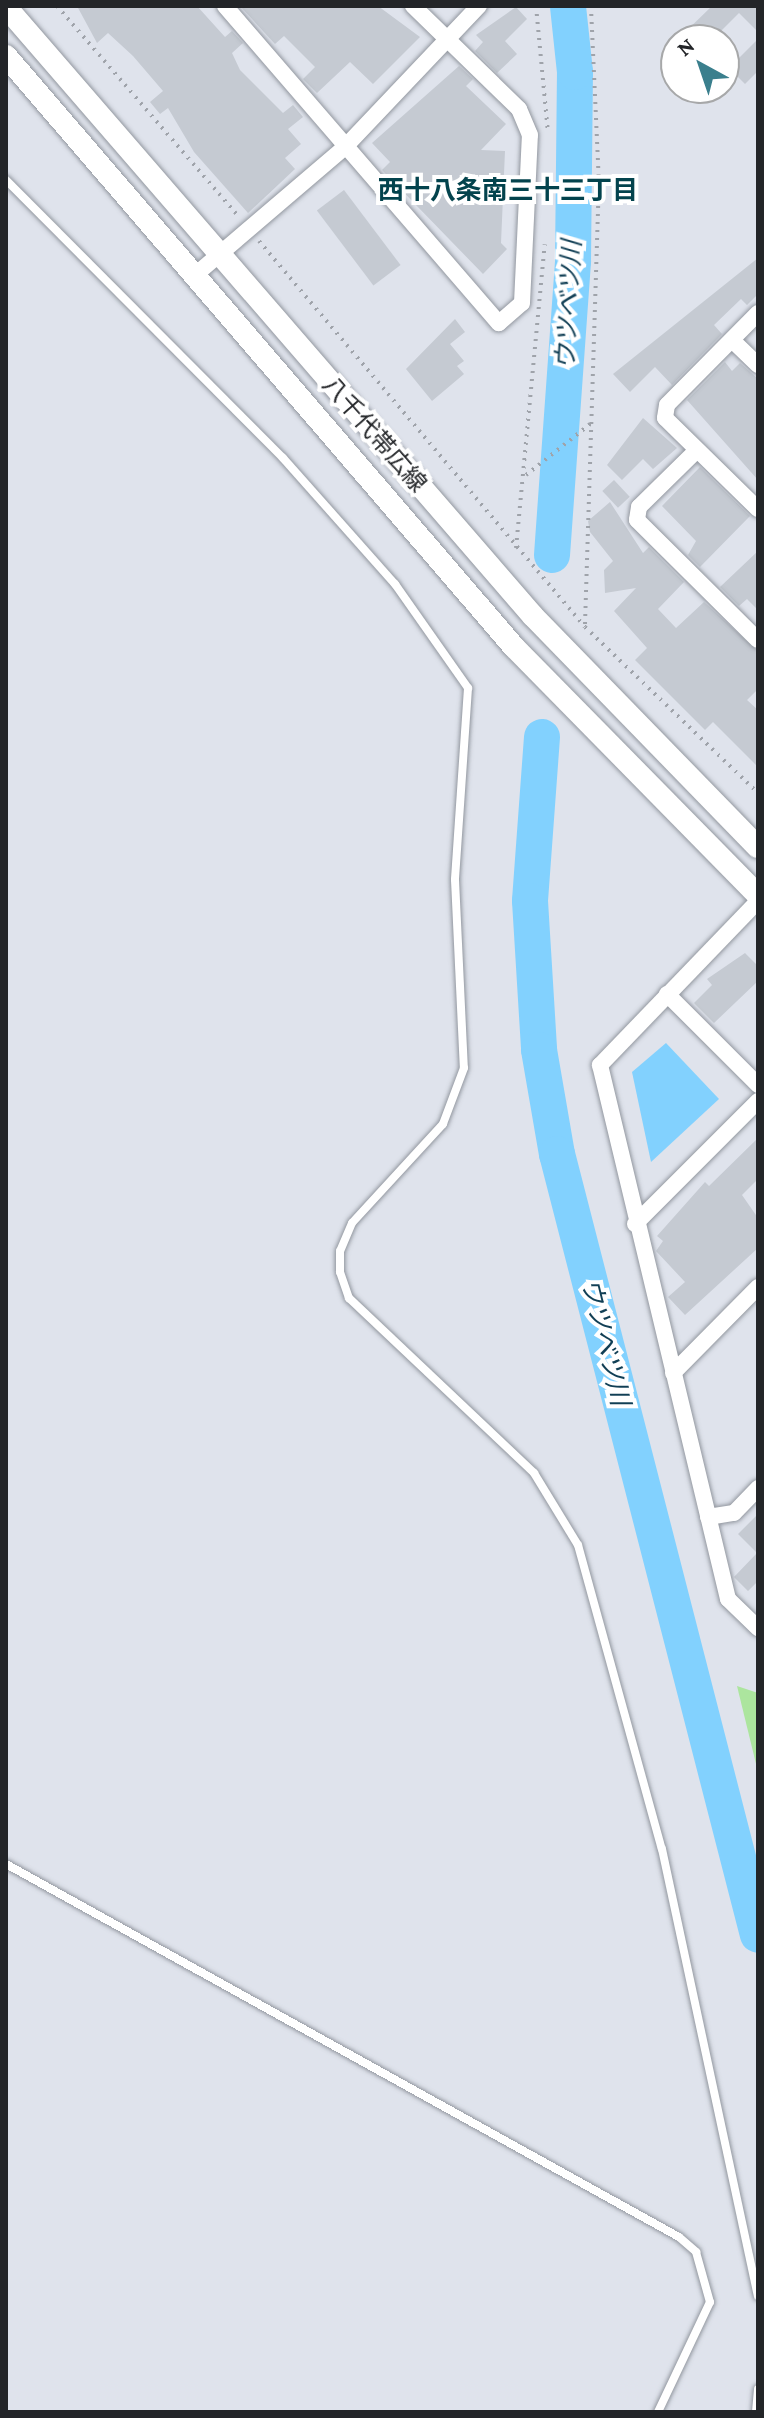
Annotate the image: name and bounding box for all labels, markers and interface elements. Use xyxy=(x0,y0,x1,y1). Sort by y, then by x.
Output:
north arrow xyxy=(660,24,740,104)
text: N xyxy=(672,32,699,61)
district label: 西十八条南三十三丁目 xyxy=(378,175,638,207)
water label: ウツベツ川 xyxy=(550,239,588,371)
street label: 八千代帯広線 xyxy=(317,370,433,498)
water label: ウツベツ川 xyxy=(574,1275,636,1409)

